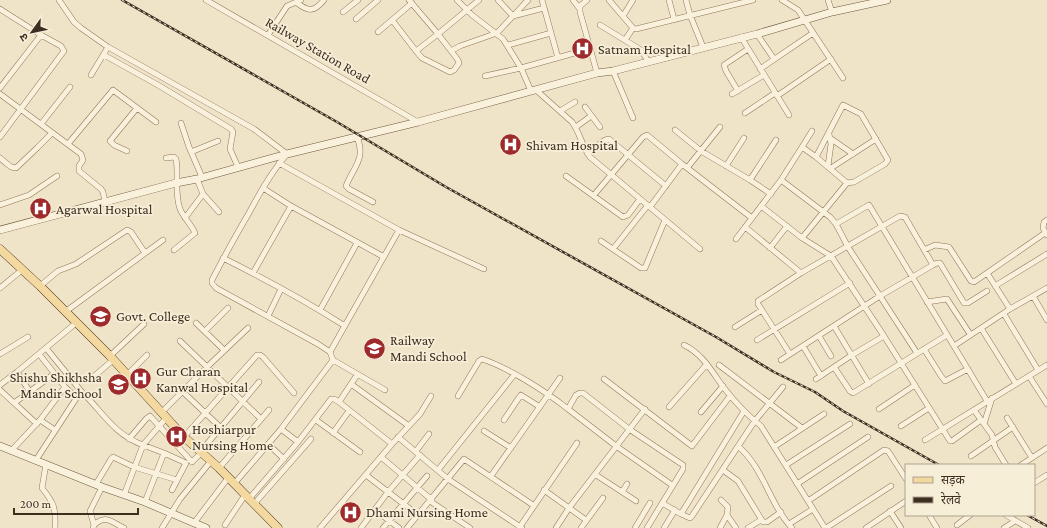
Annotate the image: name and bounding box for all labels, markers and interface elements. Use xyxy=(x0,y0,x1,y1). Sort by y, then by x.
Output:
north arrow xyxy=(12,12,52,52)
street label: Railway Station Road xyxy=(263,13,374,87)
text: उ xyxy=(17,31,30,43)
hospital icon: Satnam Hospital xyxy=(569,36,595,62)
place label: Satnam Hospital xyxy=(598,41,691,57)
hospital icon: Shivam Hospital xyxy=(497,132,523,158)
place label: Shivam Hospital xyxy=(526,137,618,153)
hospital icon: Agarwal Hospital xyxy=(27,196,53,222)
place label: Agarwal Hospital xyxy=(56,201,153,217)
school or university icon: Govt. College xyxy=(88,303,114,329)
place label: Govt. College xyxy=(116,308,190,324)
place label: Railway Mandi School xyxy=(390,332,467,364)
school or university icon: Railway Mandi School xyxy=(361,335,387,361)
place label: Gur Charan Kanwal Hospital xyxy=(156,363,249,395)
hospital icon: Gur Charan Kanwal Hospital xyxy=(128,366,154,392)
place label: Shishu Shikhsha Mandir School xyxy=(10,369,103,401)
school or university icon: Shishu Shikhsha Mandir School xyxy=(105,372,131,398)
place label: Hoshiarpur Nursing Home xyxy=(192,421,273,453)
hospital icon: Hoshiarpur Nursing Home xyxy=(164,424,190,450)
legend xyxy=(905,464,1035,516)
text: सड़क xyxy=(941,473,966,487)
scale bar xyxy=(14,490,138,516)
text: रेलवे xyxy=(941,492,961,507)
text: 200 m xyxy=(20,497,52,511)
hospital icon: Dhami Nursing Home xyxy=(337,499,363,525)
place label: Dhami Nursing Home xyxy=(366,504,488,520)

